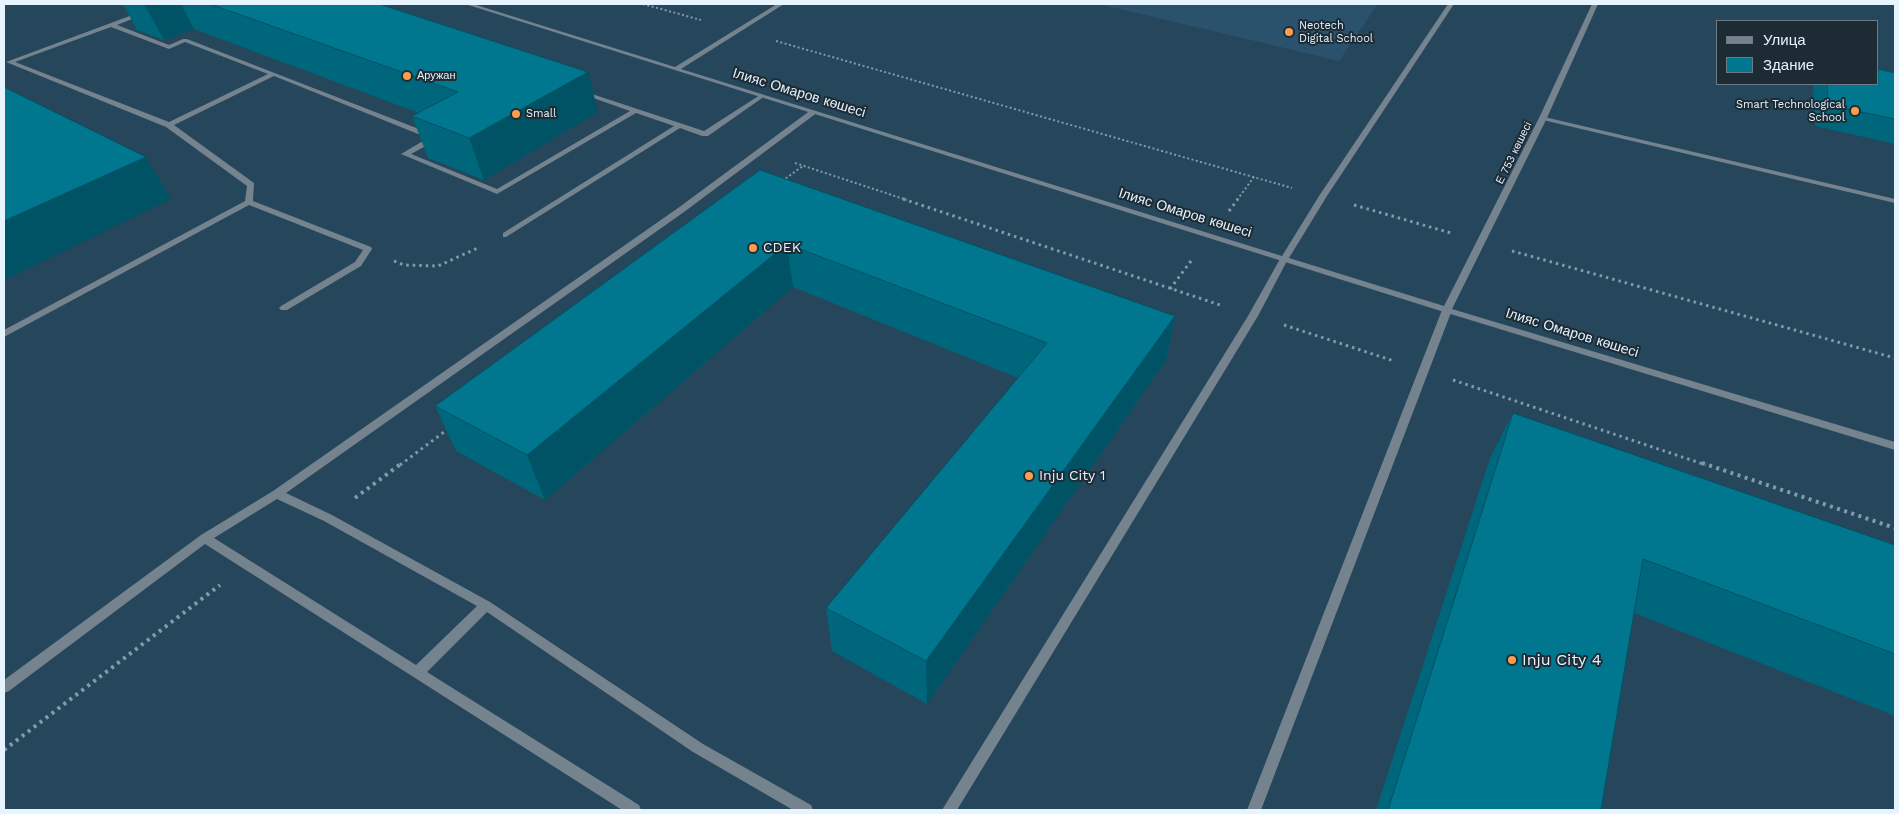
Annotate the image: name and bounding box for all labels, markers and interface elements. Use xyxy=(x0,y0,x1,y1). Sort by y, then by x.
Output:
place label: Neotech Digital School xyxy=(1299,19,1373,45)
legend xyxy=(1716,20,1879,85)
marker: Neotech Digital School xyxy=(1283,26,1295,38)
text: Улица xyxy=(1763,31,1806,49)
text: Здание xyxy=(1763,56,1814,74)
street label: Ілияс Омаров көшесі xyxy=(730,65,868,121)
place label: Аружан xyxy=(417,69,456,83)
marker: Аружан xyxy=(401,70,413,82)
place label: Smart Technological School xyxy=(1736,98,1845,124)
marker: Smart Technological School xyxy=(1849,105,1861,117)
place label: Small xyxy=(526,107,556,121)
marker: Small xyxy=(510,108,522,120)
street label: Е 753 көшесі xyxy=(1493,120,1535,186)
street label: Ілияс Омаров көшесі xyxy=(1116,185,1254,241)
place label: CDEK xyxy=(763,240,801,256)
marker: CDEK xyxy=(747,242,759,254)
street label: Ілияс Омаров көшесі xyxy=(1503,305,1641,361)
place label: Inju City 1 xyxy=(1039,468,1106,484)
marker: Inju City 1 xyxy=(1023,470,1035,482)
place label: Inju City 4 xyxy=(1522,650,1602,670)
marker: Inju City 4 xyxy=(1506,654,1518,666)

